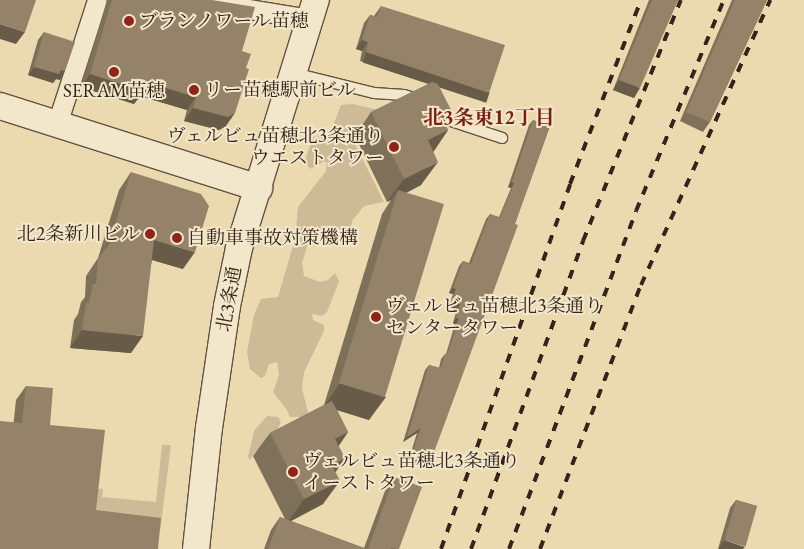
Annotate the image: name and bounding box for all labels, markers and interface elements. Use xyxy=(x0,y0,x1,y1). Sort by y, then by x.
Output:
place label: ブランノワール苗穂 xyxy=(139,10,310,32)
marker: ブランノワール苗穂 xyxy=(123,15,135,27)
marker: SERAM苗穂 xyxy=(108,66,120,78)
place label: リー苗穂駅前ビル xyxy=(204,79,356,101)
place label: SERAM苗穂 xyxy=(63,80,165,102)
marker: リー苗穂駅前ビル xyxy=(188,84,200,96)
district label: 北3条東12丁目 xyxy=(423,105,555,129)
place label: ヴェルビュ苗穂北3条通り ウエストタワー xyxy=(166,125,384,169)
marker: ヴェルビュ苗穂北3条通り ウエストタワー xyxy=(388,141,400,153)
place label: 北2条新川ビル xyxy=(17,223,140,245)
place label: 自動車事故対策機構 xyxy=(187,227,358,249)
marker: 北2条新川ビル xyxy=(144,228,156,240)
marker: 自動車事故対策機構 xyxy=(171,232,183,244)
street label: 北3条通 xyxy=(212,264,246,334)
place label: ヴェルビュ苗穂北3条通り センタータワー xyxy=(386,295,604,339)
marker: ヴェルビュ苗穂北3条通り センタータワー xyxy=(370,311,382,323)
place label: ヴェルビュ苗穂北3条通り イーストタワー xyxy=(303,450,521,494)
marker: ヴェルビュ苗穂北3条通り イーストタワー xyxy=(287,466,299,478)

